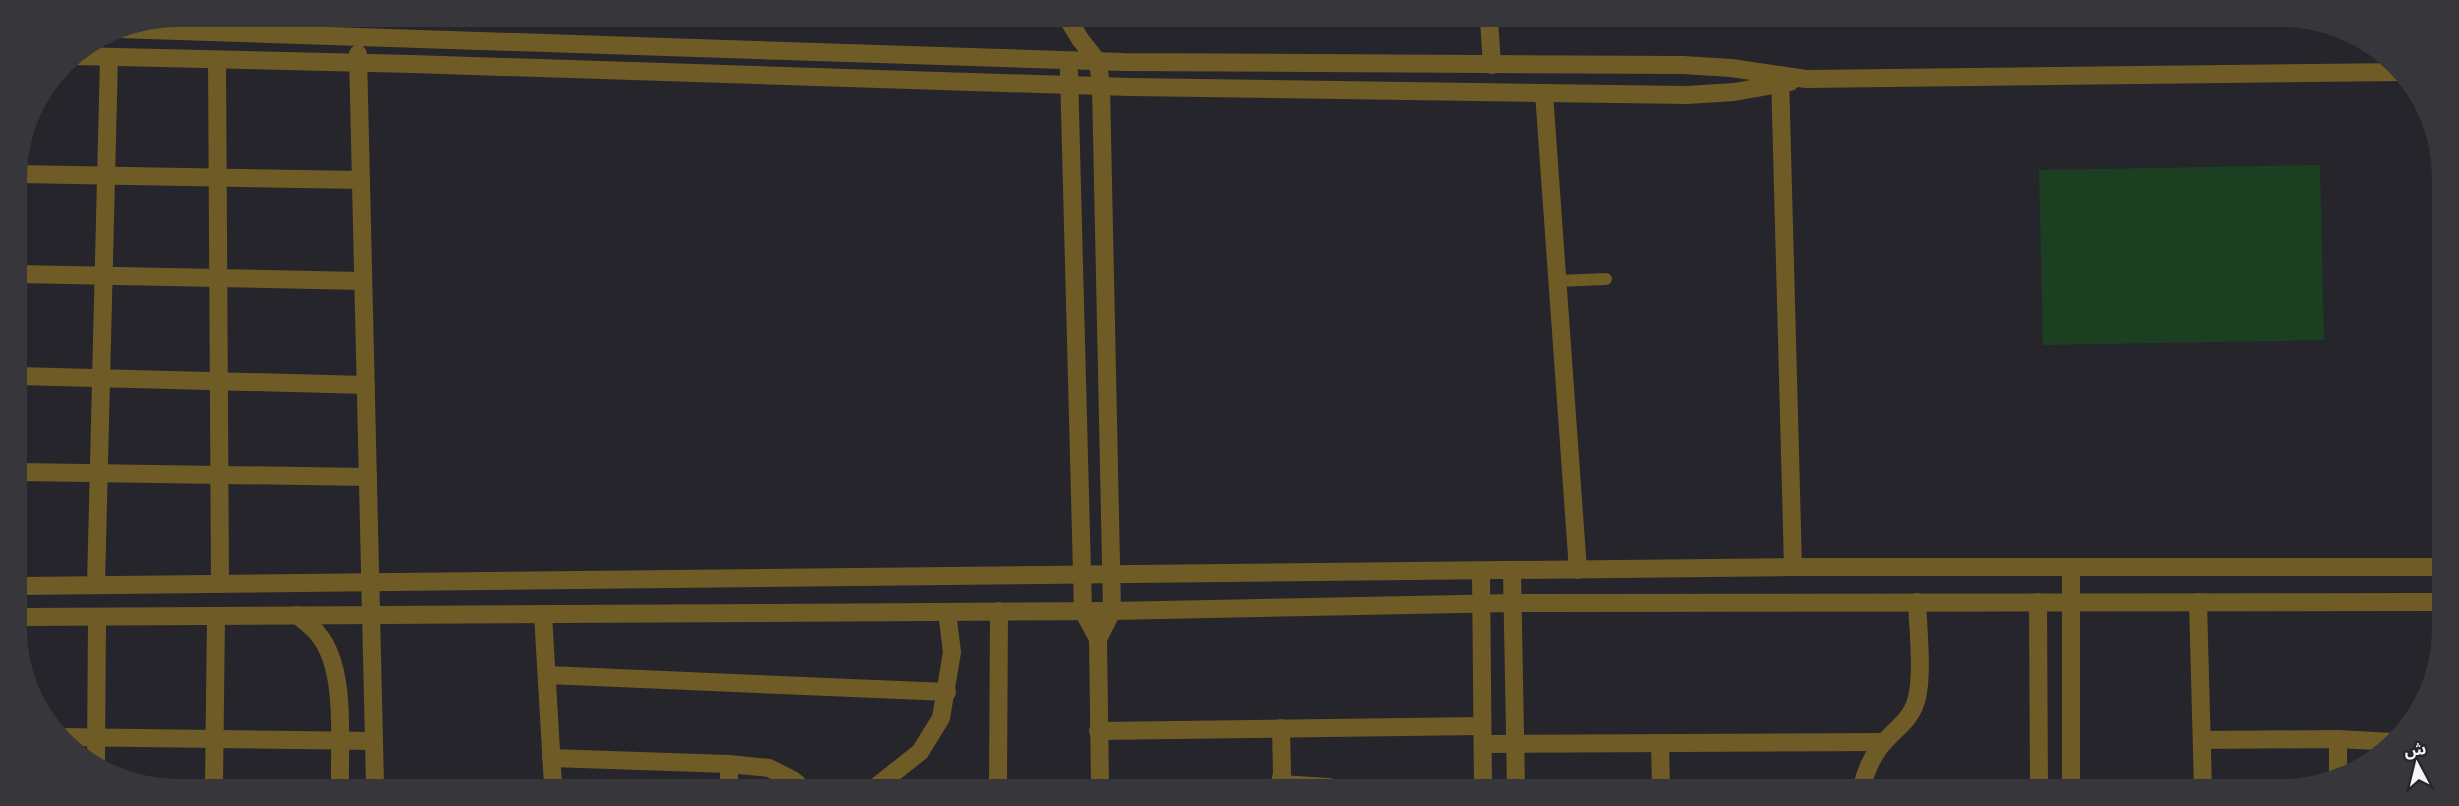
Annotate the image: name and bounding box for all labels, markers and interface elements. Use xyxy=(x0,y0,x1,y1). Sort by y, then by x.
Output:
north arrow xyxy=(2387,734,2447,794)
text: ش xyxy=(2403,738,2427,760)

